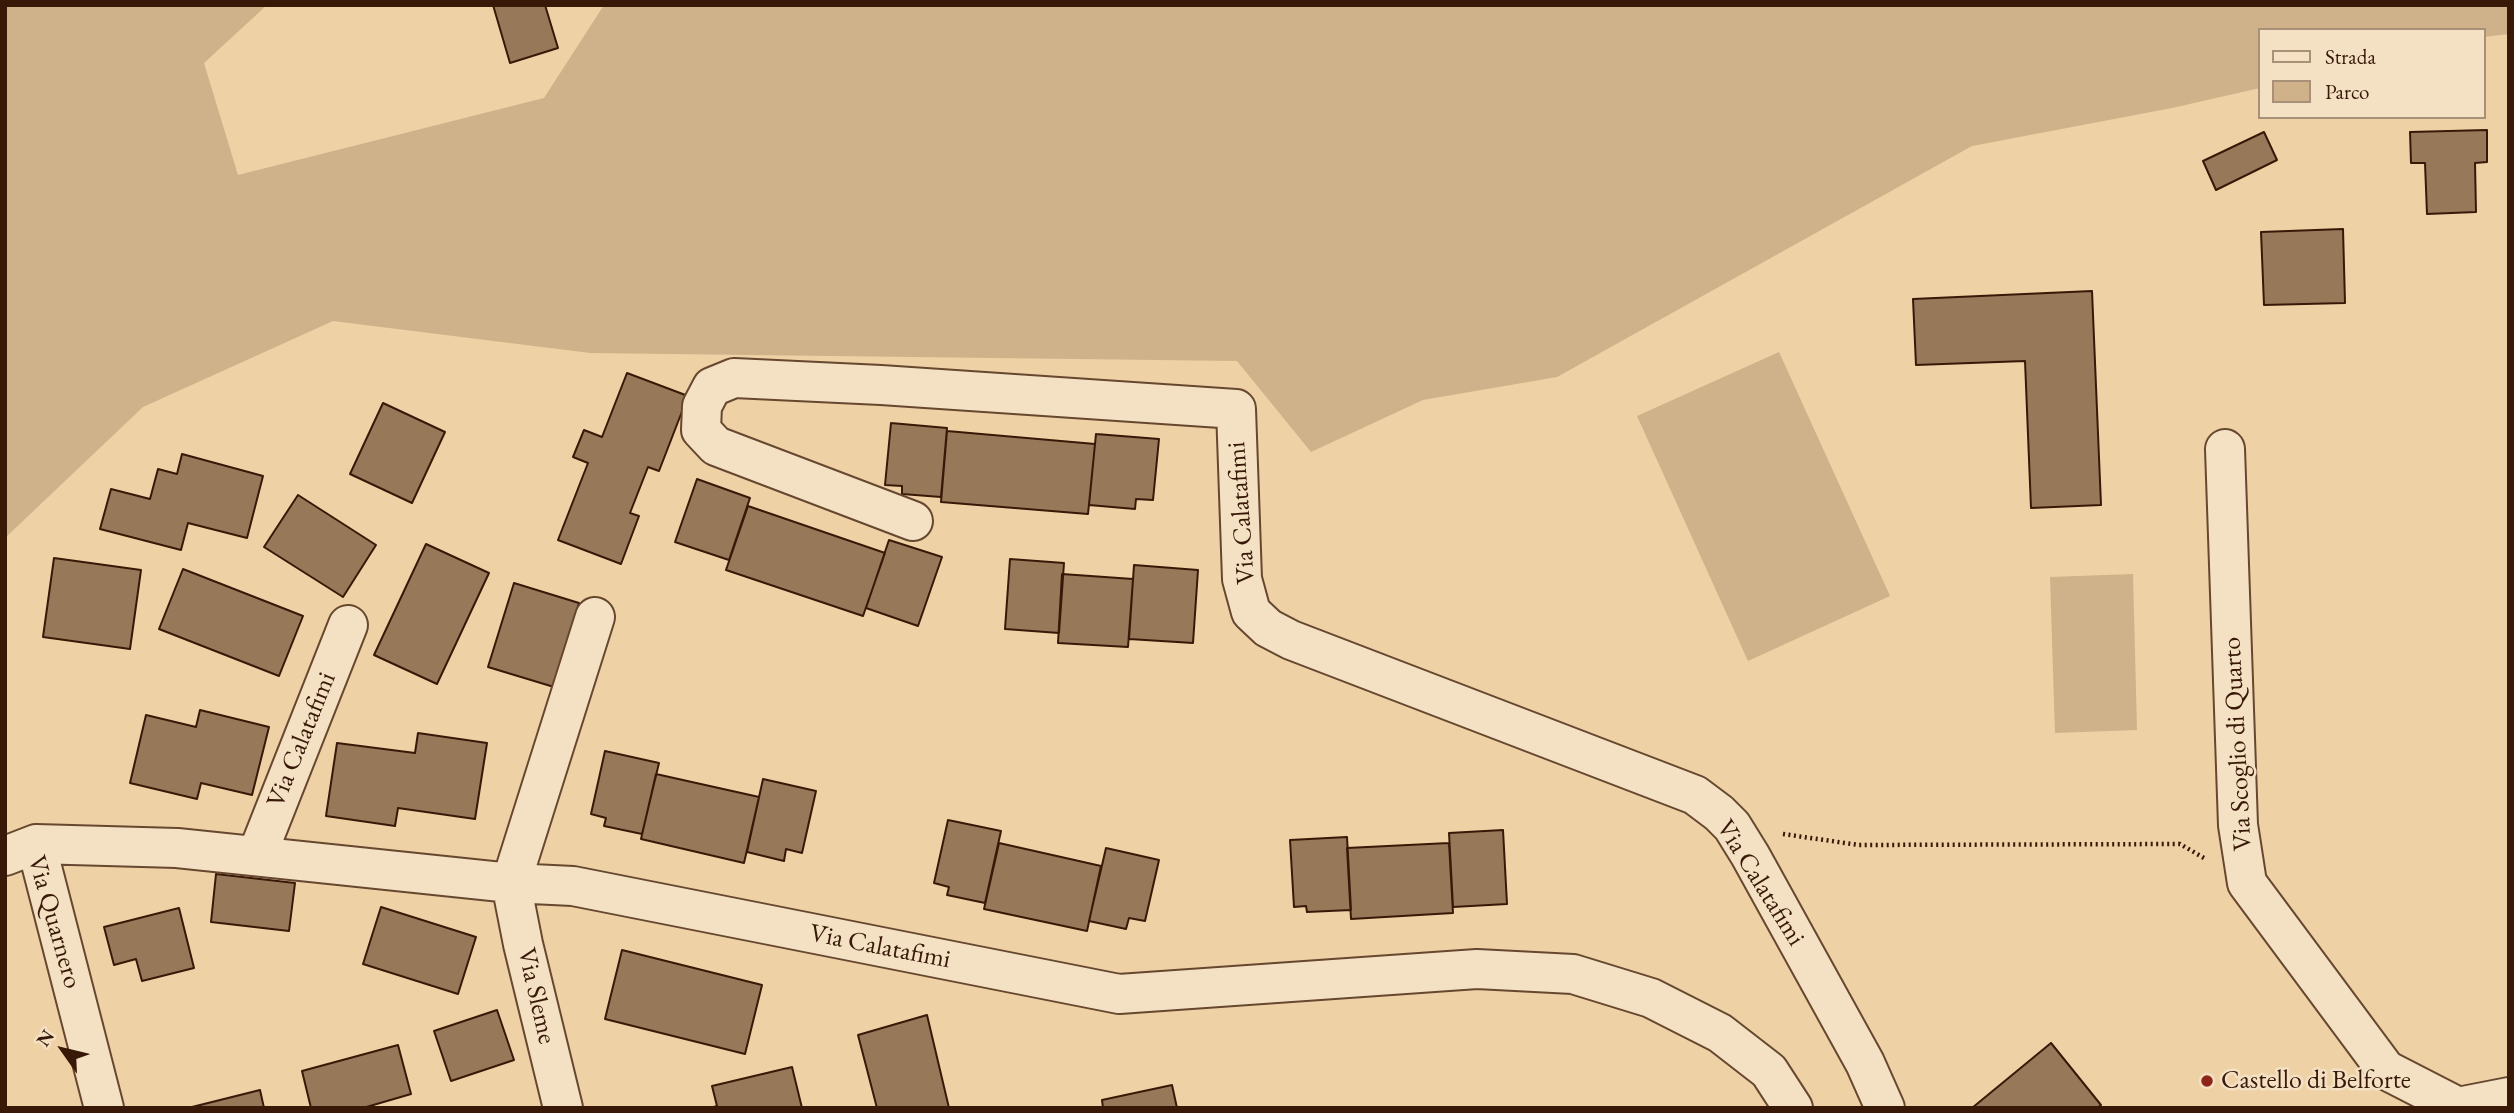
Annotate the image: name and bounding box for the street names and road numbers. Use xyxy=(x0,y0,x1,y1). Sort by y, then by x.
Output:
street label: Via Calatafimi xyxy=(1221,441,1263,585)
street label: Via Scoglio di Quarto xyxy=(2217,636,2259,852)
street label: Via Calatafimi xyxy=(261,668,343,812)
street label: Via Calatafimi xyxy=(1709,814,1811,952)
street label: Via Quarnero xyxy=(20,852,88,992)
street label: Via Calatafimi xyxy=(807,918,953,976)
street label: Via Sleme xyxy=(510,945,562,1047)

